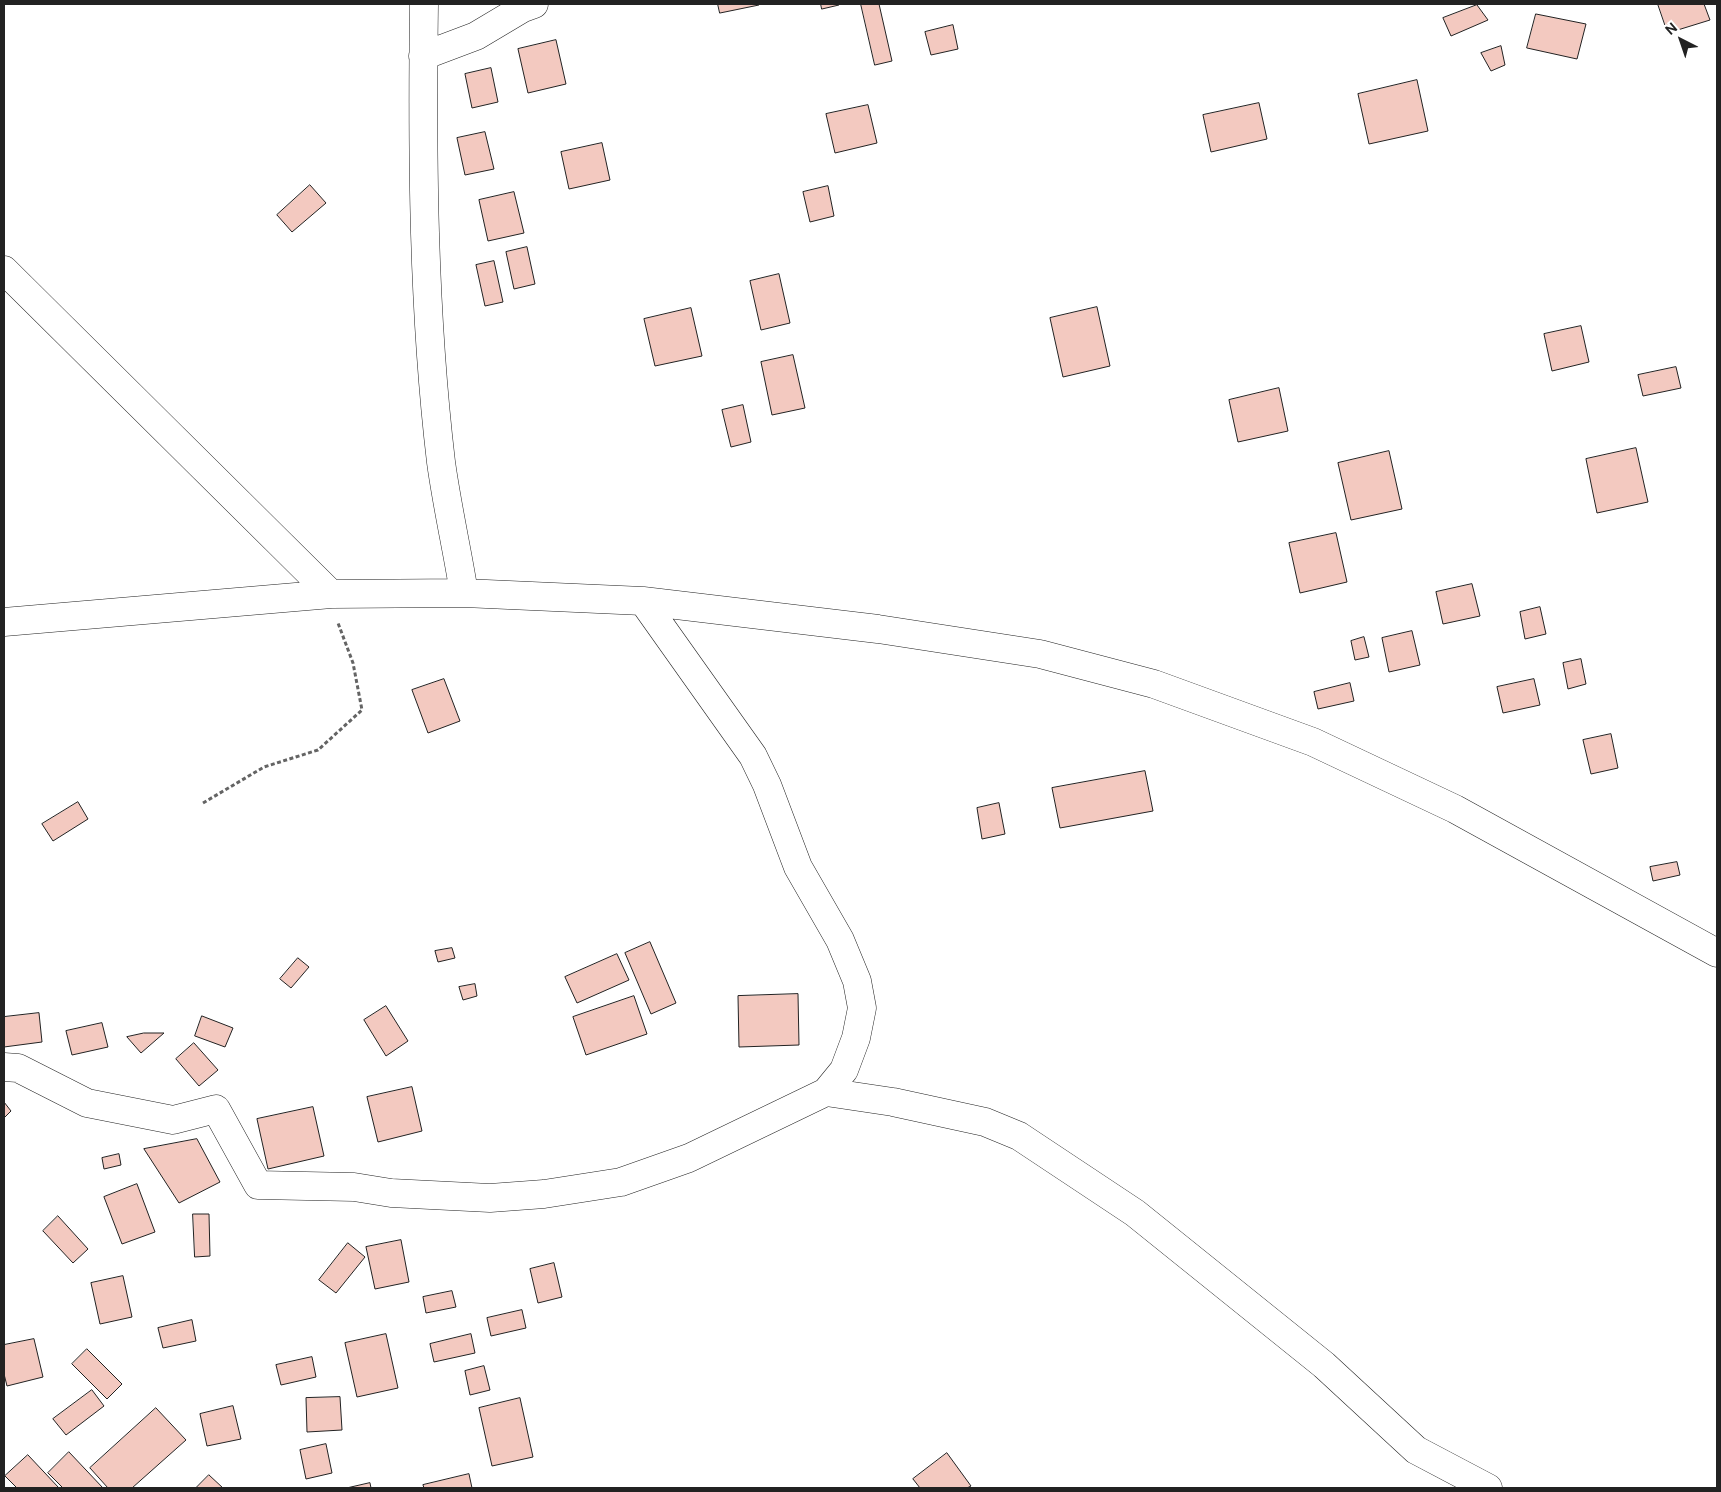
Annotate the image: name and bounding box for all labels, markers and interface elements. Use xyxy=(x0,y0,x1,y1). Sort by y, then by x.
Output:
north arrow xyxy=(1656,15,1706,65)
text: N xyxy=(1661,19,1681,39)

